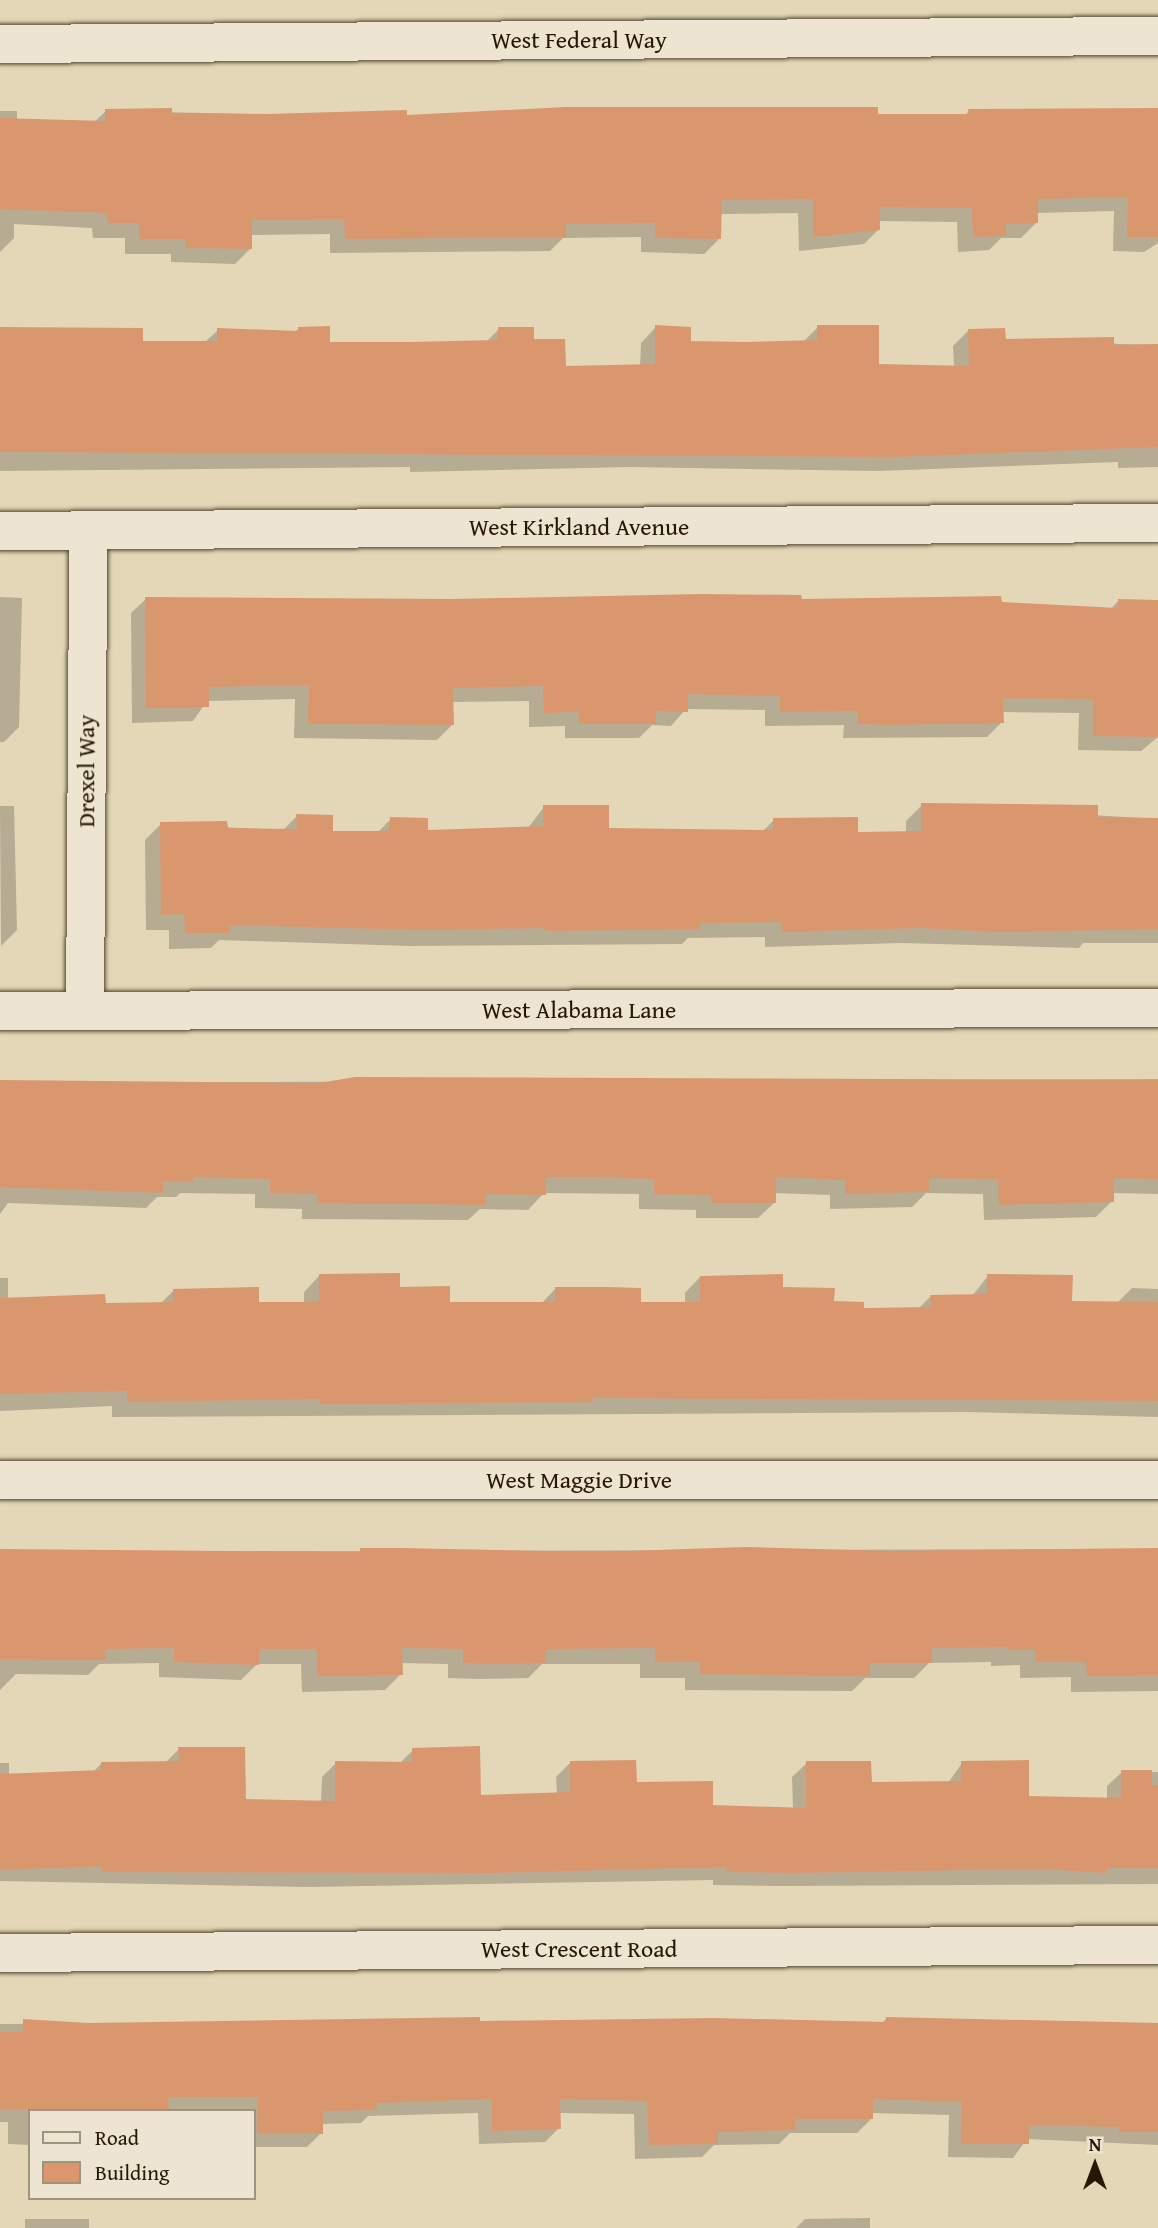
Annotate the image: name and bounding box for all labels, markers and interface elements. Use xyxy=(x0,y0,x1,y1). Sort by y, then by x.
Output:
street label: West Federal Way xyxy=(491,26,667,54)
street label: West Kirkland Avenue xyxy=(469,513,689,541)
street label: Drexel Way xyxy=(72,715,100,827)
street label: West Alabama Lane xyxy=(482,996,676,1024)
street label: West Maggie Drive xyxy=(486,1466,672,1494)
street label: West Crescent Road xyxy=(481,1935,677,1963)
legend xyxy=(28,2109,256,2200)
text: Road xyxy=(95,2122,139,2153)
north arrow xyxy=(1060,2130,1130,2200)
text: N xyxy=(1089,2130,1101,2158)
text: Building xyxy=(95,2157,169,2188)

